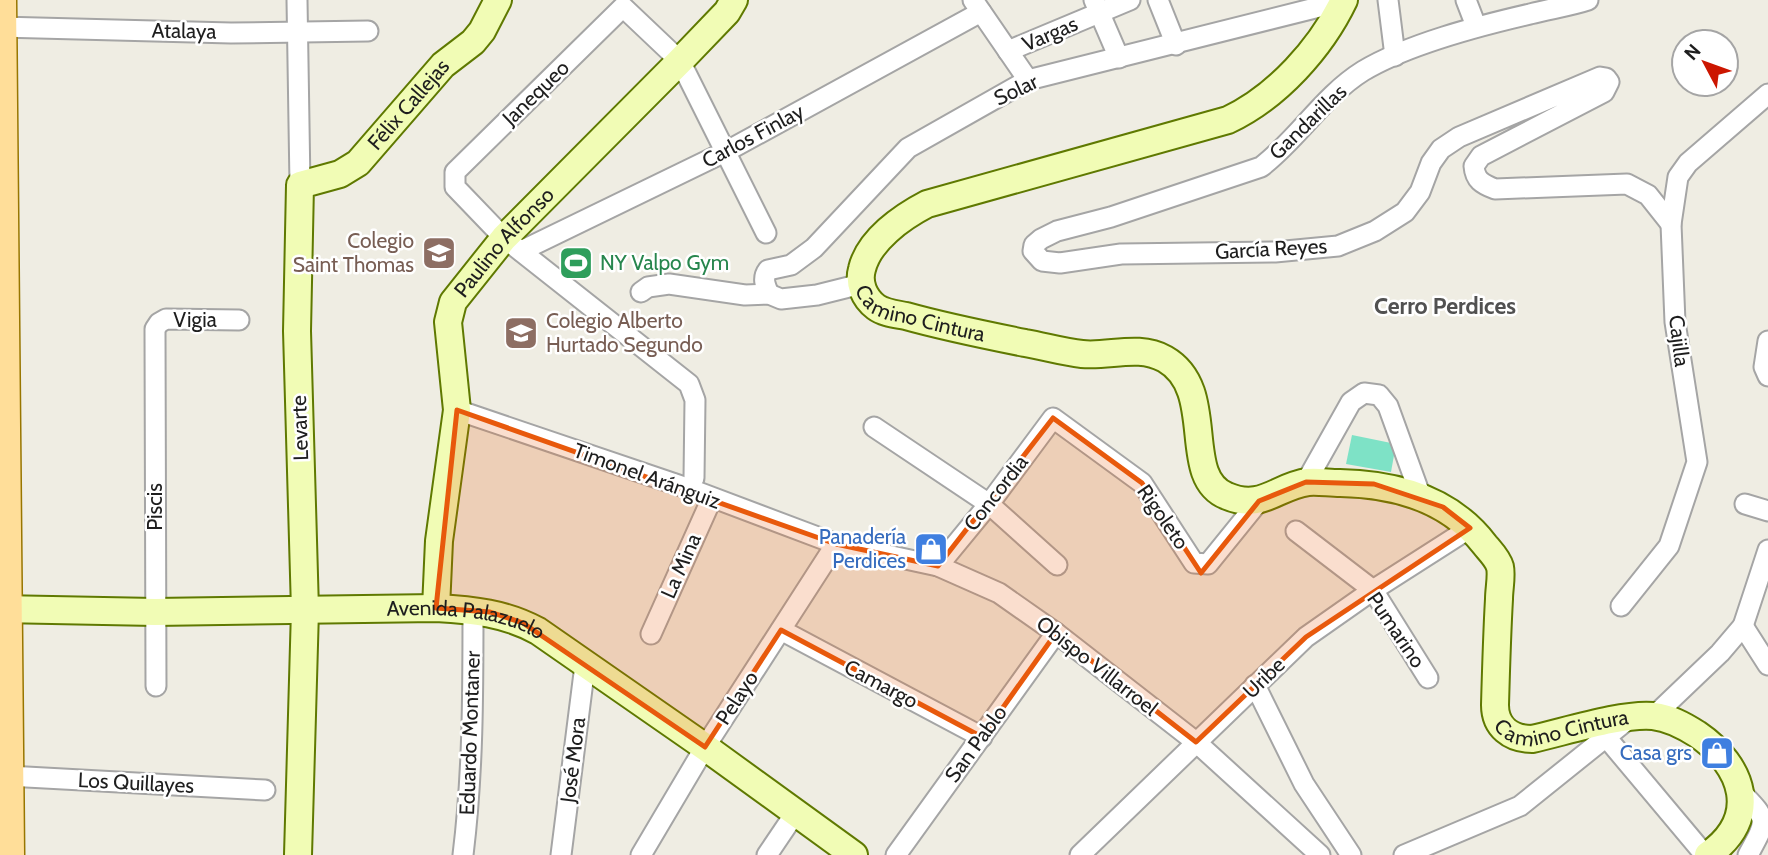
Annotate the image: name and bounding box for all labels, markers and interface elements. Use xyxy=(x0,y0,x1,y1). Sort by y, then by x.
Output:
street label: Vargas xyxy=(1018,11,1082,56)
street label: Atalaya xyxy=(151,17,217,44)
north arrow xyxy=(1670,28,1740,98)
text: N xyxy=(1679,40,1706,65)
street label: Félix Callejas xyxy=(362,54,454,155)
street label: Janequeo xyxy=(496,55,574,131)
street label: Solar xyxy=(990,68,1042,110)
street label: Gandarillas xyxy=(1264,79,1352,164)
street label: Carlos Finlay xyxy=(698,98,808,173)
street label: Paulino Alfonso xyxy=(449,182,559,302)
place label: Colegio Saint Thomas xyxy=(293,228,414,277)
street label: García Reyes xyxy=(1214,233,1328,264)
school or university icon: Colegio Saint Thomas xyxy=(420,234,458,272)
sports icon: NY Valpo Gym xyxy=(557,244,595,282)
place label: NY Valpo Gym xyxy=(600,250,729,275)
street label: Camino Cintura xyxy=(850,281,987,347)
district label: Cerro Perdices xyxy=(1374,292,1516,320)
street label: Vigia xyxy=(173,307,217,332)
place label: Colegio Alberto Hurtado Segundo xyxy=(546,308,703,357)
school or university icon: Colegio Alberto Hurtado Segundo xyxy=(502,314,540,352)
street label: Cajilla xyxy=(1663,314,1695,368)
street label: Levarte xyxy=(286,395,313,461)
street label: Timonel Aránguiz xyxy=(570,437,724,514)
street label: Concordia xyxy=(958,450,1033,536)
street label: Rigoleto xyxy=(1132,480,1195,554)
street label: Piscis xyxy=(142,483,167,531)
place label: Panadería Perdices xyxy=(819,524,906,573)
street label: La Mina xyxy=(655,529,706,602)
shop icon: Panadería Perdices xyxy=(912,530,950,568)
street label: Pumarino xyxy=(1362,587,1431,672)
street label: Avenida Palazuelo xyxy=(386,595,550,644)
street label: Obispo Villarroel xyxy=(1032,610,1163,721)
street label: Eduardo Montaner xyxy=(454,650,485,816)
street label: Uribe xyxy=(1238,652,1290,703)
street label: Camargo xyxy=(840,654,922,713)
street label: Pelayo xyxy=(710,666,763,729)
street label: San Pablo xyxy=(939,700,1012,787)
street label: Camino Cintura xyxy=(1489,704,1630,752)
street label: José Mora xyxy=(555,716,590,805)
shop icon: Casa grs xyxy=(1698,734,1736,772)
place label: Casa grs xyxy=(1620,740,1692,765)
street label: Los Quillayes xyxy=(77,767,195,798)

